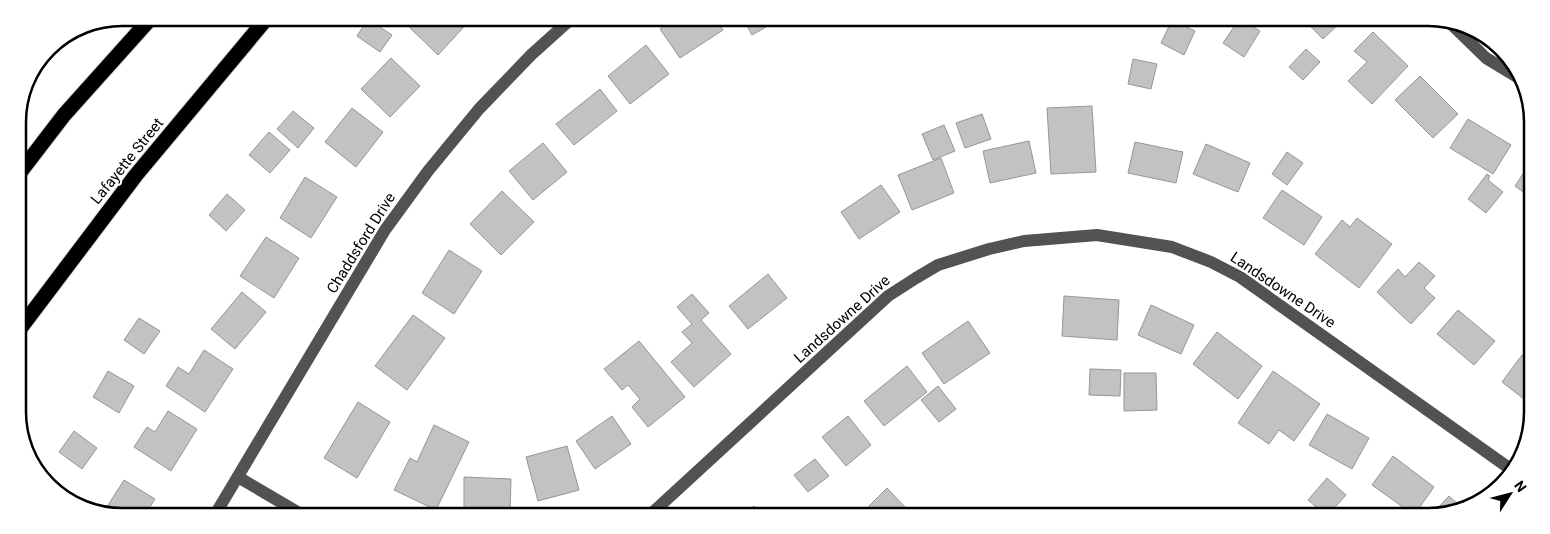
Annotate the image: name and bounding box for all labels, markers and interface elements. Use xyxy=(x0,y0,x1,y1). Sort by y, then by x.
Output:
street label: Lafayette Street xyxy=(87,114,167,208)
street label: Chaddsford Drive xyxy=(323,189,399,297)
street label: Landsdowne Drive xyxy=(1227,248,1339,332)
street label: Landsdowne Drive xyxy=(790,271,894,367)
north arrow xyxy=(1485,469,1535,519)
text: N xyxy=(1511,478,1530,495)

